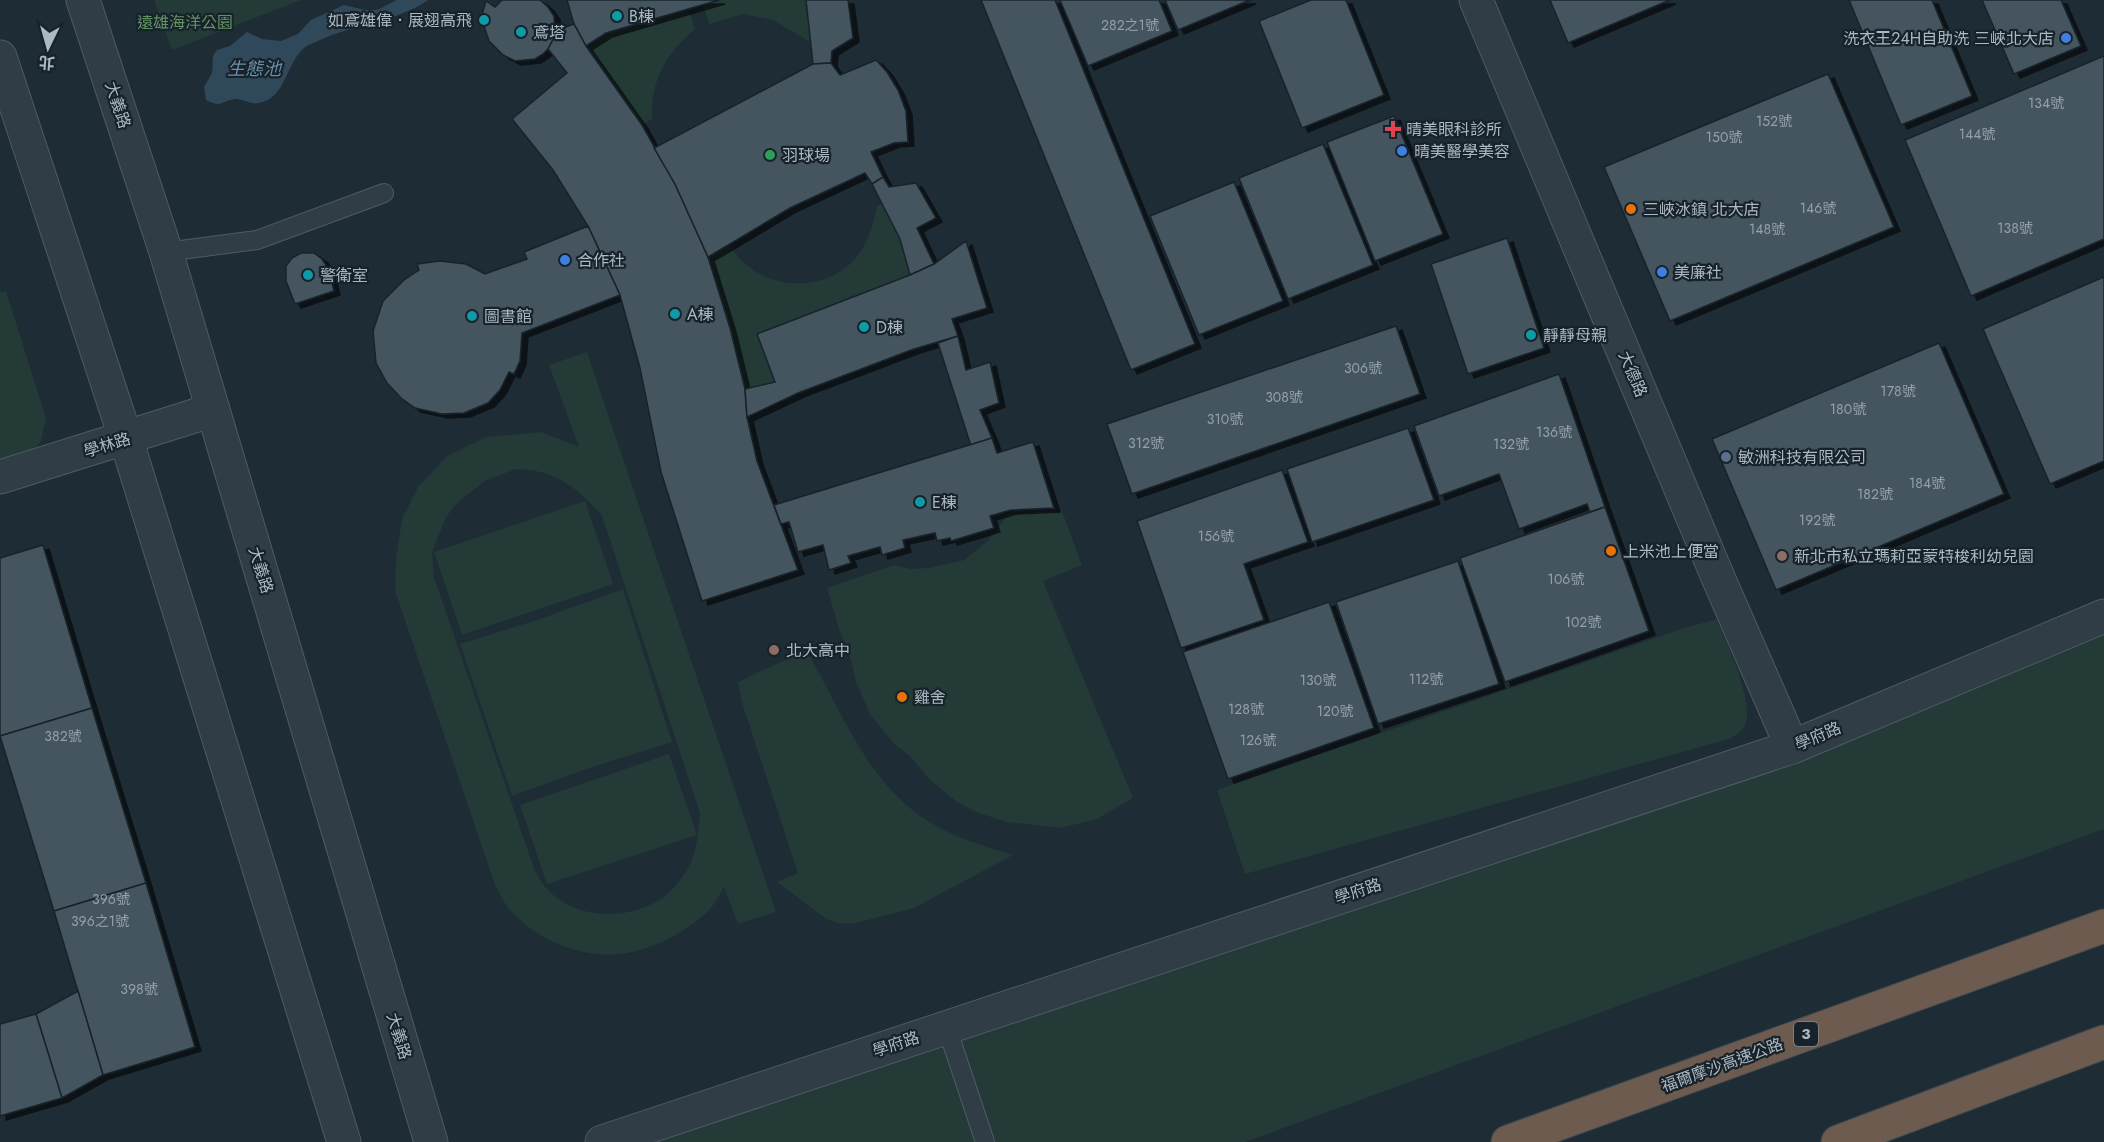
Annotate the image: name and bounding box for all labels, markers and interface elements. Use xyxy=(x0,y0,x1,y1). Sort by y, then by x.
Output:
place label: B棟 xyxy=(629,5,654,28)
place label: 如鳶雄偉．展翅高飛 xyxy=(328,9,472,32)
marker: B棟 xyxy=(610,9,624,23)
park label: 遠雄海洋公園 xyxy=(137,11,233,34)
marker: 如鳶雄偉．展翅高飛 xyxy=(477,13,491,27)
house number: 282之1號 xyxy=(1101,15,1159,35)
north arrow xyxy=(18,18,78,78)
place label: 鳶塔 xyxy=(533,21,565,44)
marker: 鳶塔 xyxy=(514,25,528,39)
place label: 洗衣王24H自助洗 三峽北大店 xyxy=(1843,27,2054,50)
marker: 洗衣王24H自助洗 三峽北大店 xyxy=(2059,31,2073,45)
text: 北 xyxy=(38,50,56,75)
water label: 生態池 xyxy=(227,56,283,82)
street label: 大義路 xyxy=(100,79,136,131)
house number: 134號 xyxy=(2028,93,2064,113)
house number: 152號 xyxy=(1756,111,1792,131)
place label: 晴美眼科診所 xyxy=(1406,118,1502,141)
marker: 晴美眼科診所 xyxy=(1384,120,1402,138)
house number: 144號 xyxy=(1959,124,1995,144)
house number: 150號 xyxy=(1706,127,1742,147)
place label: 晴美醫學美容 xyxy=(1414,140,1510,163)
place label: 羽球場 xyxy=(782,144,830,167)
marker: 晴美醫學美容 xyxy=(1395,144,1409,158)
marker: 羽球場 xyxy=(763,148,777,162)
place label: 三峽冰鎮 北大店 xyxy=(1643,198,1760,221)
house number: 146號 xyxy=(1800,198,1836,218)
marker: 三峽冰鎮 北大店 xyxy=(1624,202,1638,216)
house number: 138號 xyxy=(1997,218,2033,238)
house number: 148號 xyxy=(1749,219,1785,239)
place label: 合作社 xyxy=(577,249,625,272)
marker: 合作社 xyxy=(558,253,572,267)
place label: 美廉社 xyxy=(1674,261,1722,284)
place label: 警衛室 xyxy=(320,264,368,287)
marker: 美廉社 xyxy=(1655,265,1669,279)
marker: 警衛室 xyxy=(301,268,315,282)
place label: A棟 xyxy=(687,303,714,326)
place label: 圖書館 xyxy=(484,305,532,328)
marker: A棟 xyxy=(668,307,682,321)
marker: 圖書館 xyxy=(465,309,479,323)
place label: D棟 xyxy=(876,316,903,339)
marker: D棟 xyxy=(857,320,871,334)
place label: 靜靜母親 xyxy=(1543,324,1607,347)
marker: 靜靜母親 xyxy=(1524,328,1538,342)
street label: 大德路 xyxy=(1613,347,1653,401)
house number: 306號 xyxy=(1344,358,1382,378)
house number: 178號 xyxy=(1880,381,1916,401)
house number: 308號 xyxy=(1265,387,1303,407)
house number: 180號 xyxy=(1830,399,1866,419)
house number: 310號 xyxy=(1207,409,1243,429)
house number: 136號 xyxy=(1536,422,1572,442)
street label: 學林路 xyxy=(81,427,133,463)
house number: 312號 xyxy=(1128,433,1164,453)
house number: 132號 xyxy=(1493,434,1529,454)
place label: 敏洲科技有限公司 xyxy=(1738,446,1866,469)
marker: 敏洲科技有限公司 xyxy=(1719,450,1733,464)
house number: 184號 xyxy=(1909,473,1945,493)
house number: 182號 xyxy=(1857,484,1893,504)
place label: E棟 xyxy=(932,491,957,514)
marker: E棟 xyxy=(913,495,927,509)
house number: 192號 xyxy=(1799,510,1835,530)
house number: 156號 xyxy=(1198,526,1234,546)
place label: 上米池上便當 xyxy=(1623,540,1719,563)
street label: 大義路 xyxy=(243,544,279,596)
marker: 上米池上便當 xyxy=(1604,544,1618,558)
place label: 新北市私立瑪莉亞蒙特梭利幼兒園 xyxy=(1794,545,2034,568)
marker: 新北市私立瑪莉亞蒙特梭利幼兒園 xyxy=(1775,549,1789,563)
house number: 106號 xyxy=(1548,569,1584,589)
house number: 102號 xyxy=(1565,612,1601,632)
place label: 北大高中 xyxy=(786,639,850,662)
marker: 北大高中 xyxy=(767,643,781,657)
house number: 112號 xyxy=(1409,669,1443,689)
house number: 130號 xyxy=(1300,670,1336,690)
place label: 雞舍 xyxy=(914,686,946,709)
marker: 雞舍 xyxy=(895,690,909,704)
house number: 128號 xyxy=(1228,699,1264,719)
house number: 120號 xyxy=(1317,701,1353,721)
street label: 學府路 xyxy=(1791,716,1845,756)
house number: 382號 xyxy=(44,726,82,746)
house number: 126號 xyxy=(1240,730,1276,750)
street label: 學府路 xyxy=(1332,873,1384,909)
house number: 396號 xyxy=(92,889,130,909)
house number: 396之1號 xyxy=(71,911,129,931)
house number: 398號 xyxy=(120,979,158,999)
street label: 大義路 xyxy=(381,1010,417,1062)
road number: 3 xyxy=(1794,1022,1818,1046)
street label: 學府路 xyxy=(870,1026,922,1062)
street label: 福爾摩沙高速公路 xyxy=(1658,1032,1786,1098)

